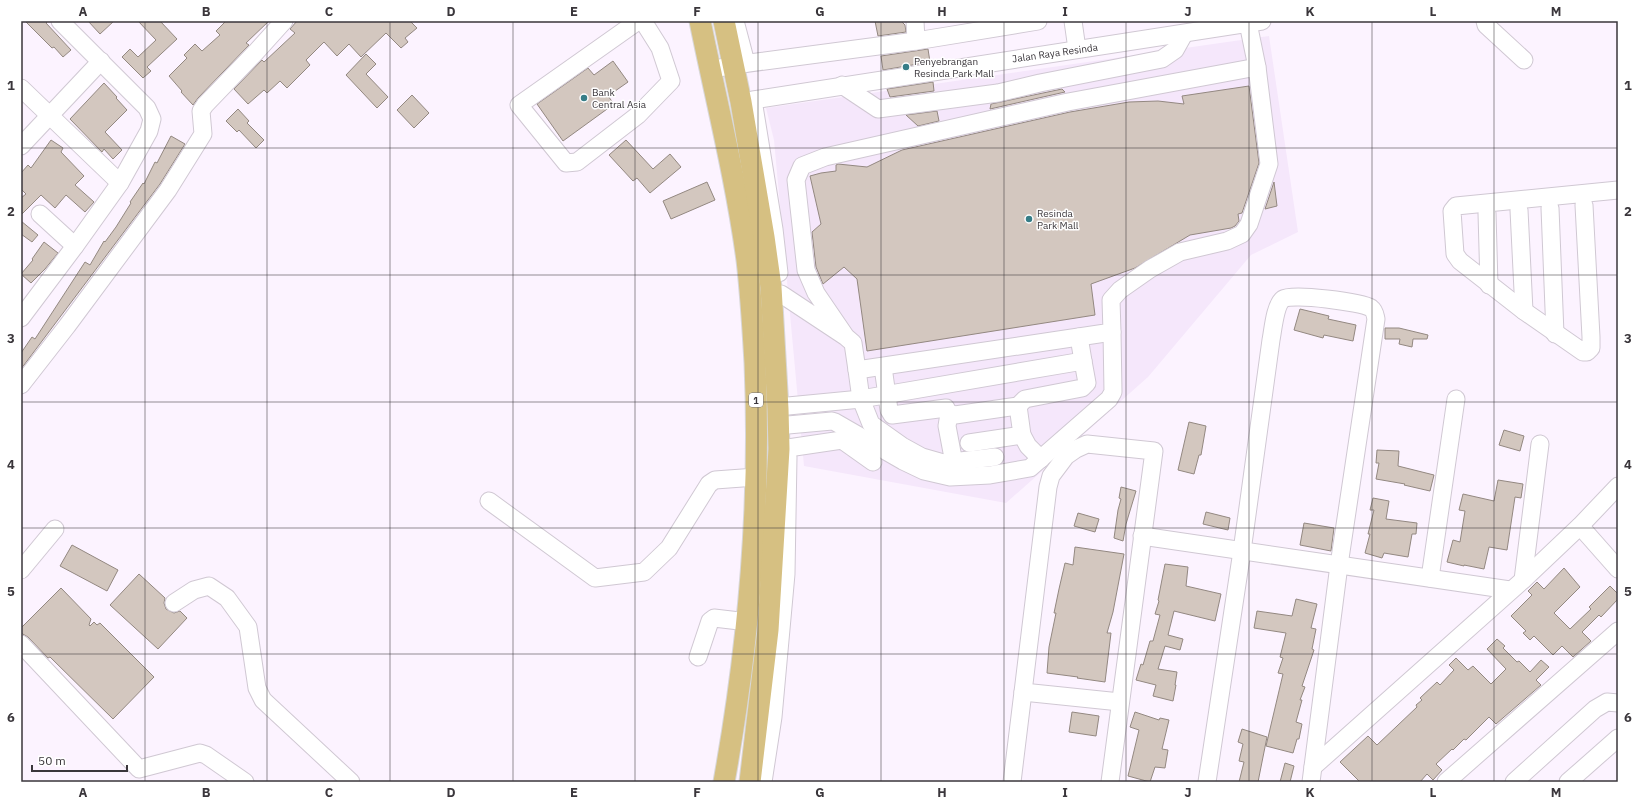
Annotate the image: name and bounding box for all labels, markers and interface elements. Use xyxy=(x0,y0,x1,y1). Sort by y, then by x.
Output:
text: A xyxy=(79,3,88,20)
text: B xyxy=(202,3,211,20)
text: C xyxy=(325,3,334,20)
text: D xyxy=(446,3,456,20)
text: E xyxy=(570,3,578,20)
text: F xyxy=(693,3,701,20)
text: G xyxy=(815,3,825,20)
text: H xyxy=(937,3,947,20)
text: I xyxy=(1062,3,1068,20)
text: J xyxy=(1184,3,1192,20)
text: K xyxy=(1305,3,1315,20)
text: L xyxy=(1430,3,1437,20)
text: M xyxy=(1551,3,1561,20)
street label: Jalan Raya Resinda xyxy=(1011,40,1099,65)
place label: Penyebrangan Resinda Park Mall xyxy=(914,55,994,80)
marker: Penyebrangan Resinda Park Mall xyxy=(901,62,911,72)
text: 1 xyxy=(7,77,15,94)
text: 1 xyxy=(1624,77,1632,94)
place label: Bank Central Asia xyxy=(592,86,647,111)
marker: Bank Central Asia xyxy=(579,93,589,103)
text: 2 xyxy=(7,203,15,220)
text: 2 xyxy=(1624,203,1632,220)
place label: Resinda Park Mall xyxy=(1037,207,1079,232)
marker: Resinda Park Mall xyxy=(1024,214,1034,224)
text: 3 xyxy=(7,330,15,347)
text: 3 xyxy=(1624,330,1632,347)
road number: 1 xyxy=(749,393,763,407)
text: 4 xyxy=(7,456,15,473)
text: 4 xyxy=(1624,456,1632,473)
text: 5 xyxy=(7,583,15,600)
text: 5 xyxy=(1624,583,1632,600)
text: 6 xyxy=(7,709,15,726)
text: 6 xyxy=(1624,709,1632,726)
scale bar xyxy=(32,747,127,773)
text: 50 m xyxy=(38,753,66,768)
text: A xyxy=(79,784,88,801)
text: B xyxy=(202,784,211,801)
text: C xyxy=(325,784,334,801)
text: D xyxy=(446,784,456,801)
text: E xyxy=(570,784,578,801)
text: F xyxy=(693,784,701,801)
text: G xyxy=(815,784,825,801)
text: H xyxy=(937,784,947,801)
text: I xyxy=(1062,784,1068,801)
text: J xyxy=(1184,784,1192,801)
text: K xyxy=(1305,784,1315,801)
text: L xyxy=(1430,784,1437,801)
text: M xyxy=(1551,784,1561,801)

